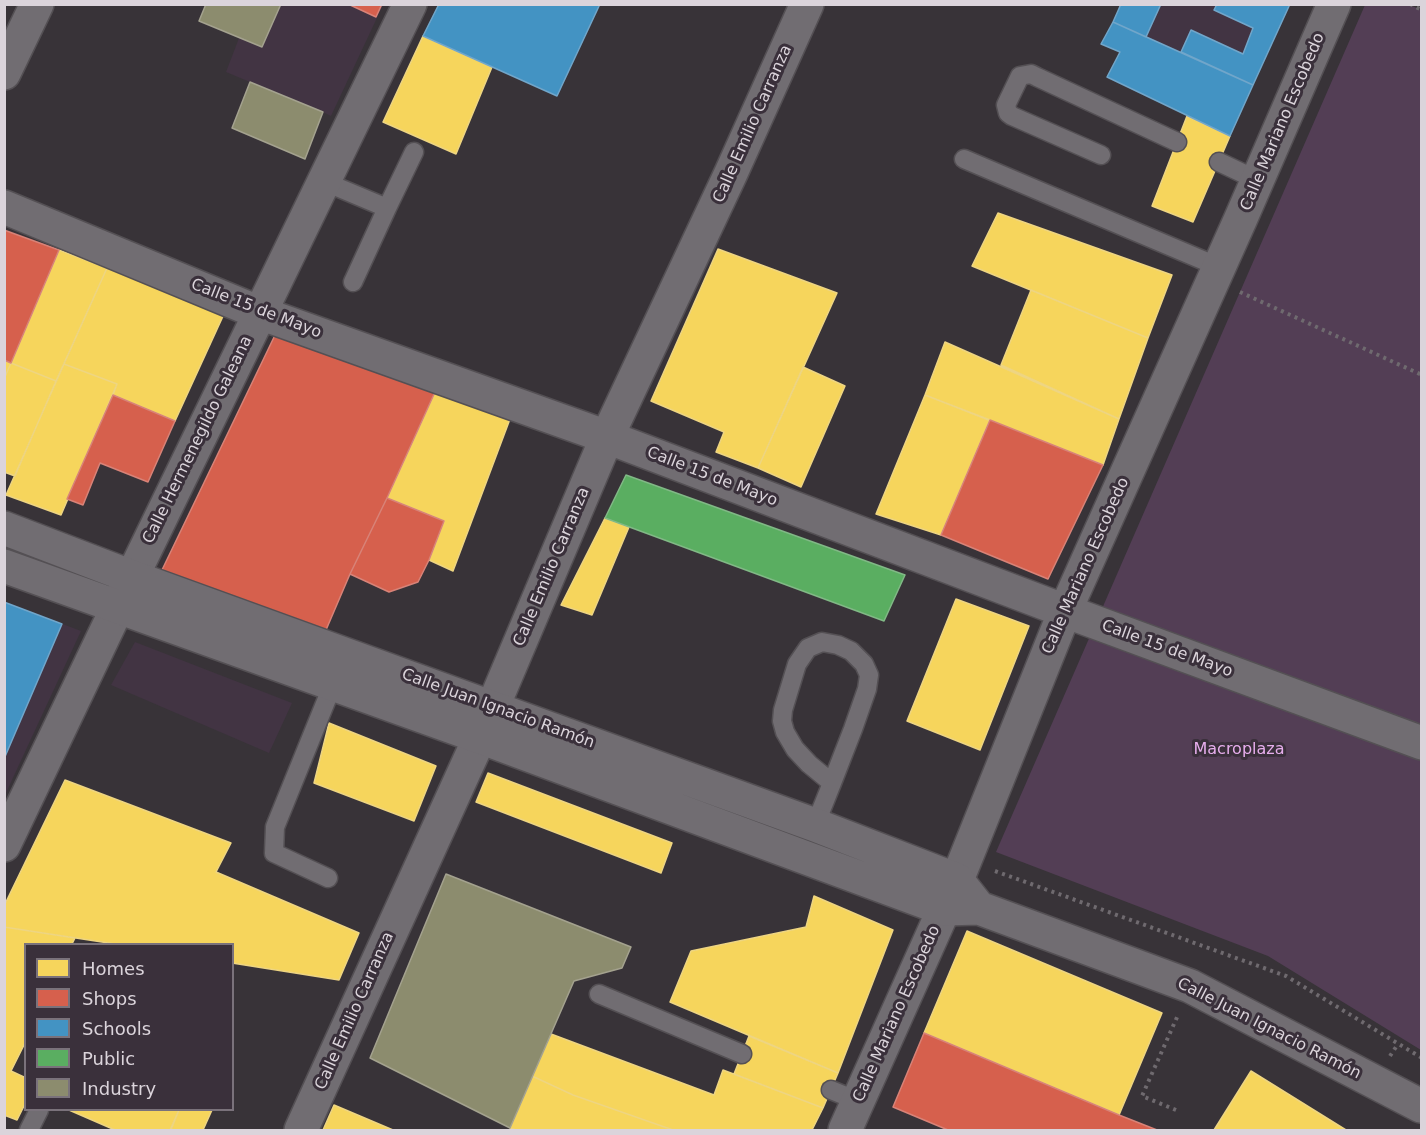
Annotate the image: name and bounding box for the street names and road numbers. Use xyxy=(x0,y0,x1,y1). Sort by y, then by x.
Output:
street label: Calle Mariano Escobedo xyxy=(1237,30,1329,214)
street label: Calle Emilio Carranza xyxy=(710,42,796,206)
street label: Calle 15 de Mayo xyxy=(188,275,324,343)
street label: Calle Hermenegildo Galeana xyxy=(139,333,257,547)
street label: Calle 15 de Mayo xyxy=(644,443,780,511)
street label: Calle Mariano Escobedo xyxy=(1038,475,1134,657)
street label: Calle Emilio Carranza xyxy=(510,485,594,649)
street label: Calle 15 de Mayo xyxy=(1099,616,1235,682)
street label: Calle Juan Ignacio Ramón xyxy=(399,665,597,753)
street label: Calle Mariano Escobedo xyxy=(849,923,945,1105)
street label: Calle Emilio Carranza xyxy=(312,929,398,1093)
street label: Calle Juan Ignacio Ramón xyxy=(1174,974,1364,1084)

